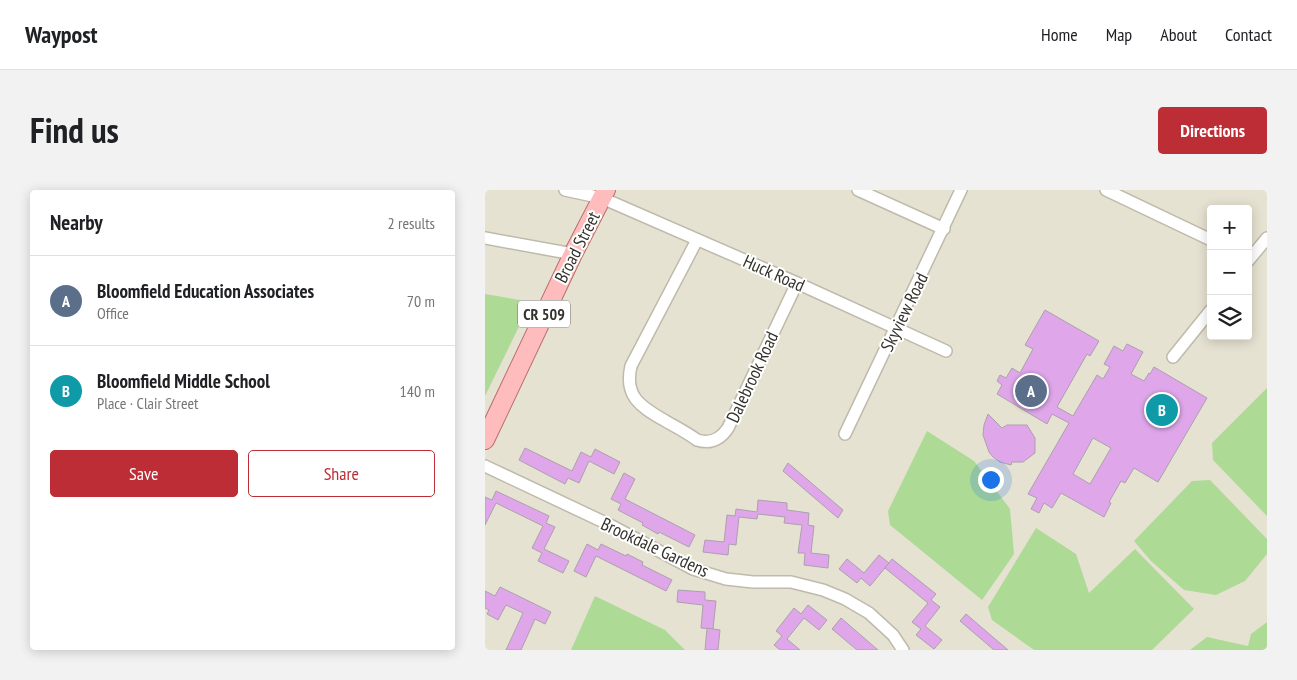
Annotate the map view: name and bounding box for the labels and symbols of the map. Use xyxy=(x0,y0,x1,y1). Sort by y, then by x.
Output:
street label: Broad Street xyxy=(549,207,605,287)
street label: Huck Road xyxy=(740,249,808,297)
street label: Skyview Road xyxy=(875,269,933,355)
road number: CR 509 xyxy=(518,300,570,328)
street label: Dalebrook Road xyxy=(721,328,783,426)
pin: A xyxy=(1015,372,1047,410)
pin: B xyxy=(1146,391,1178,429)
your location xyxy=(978,467,1004,493)
street label: Brookdale Gardens xyxy=(597,512,713,582)

